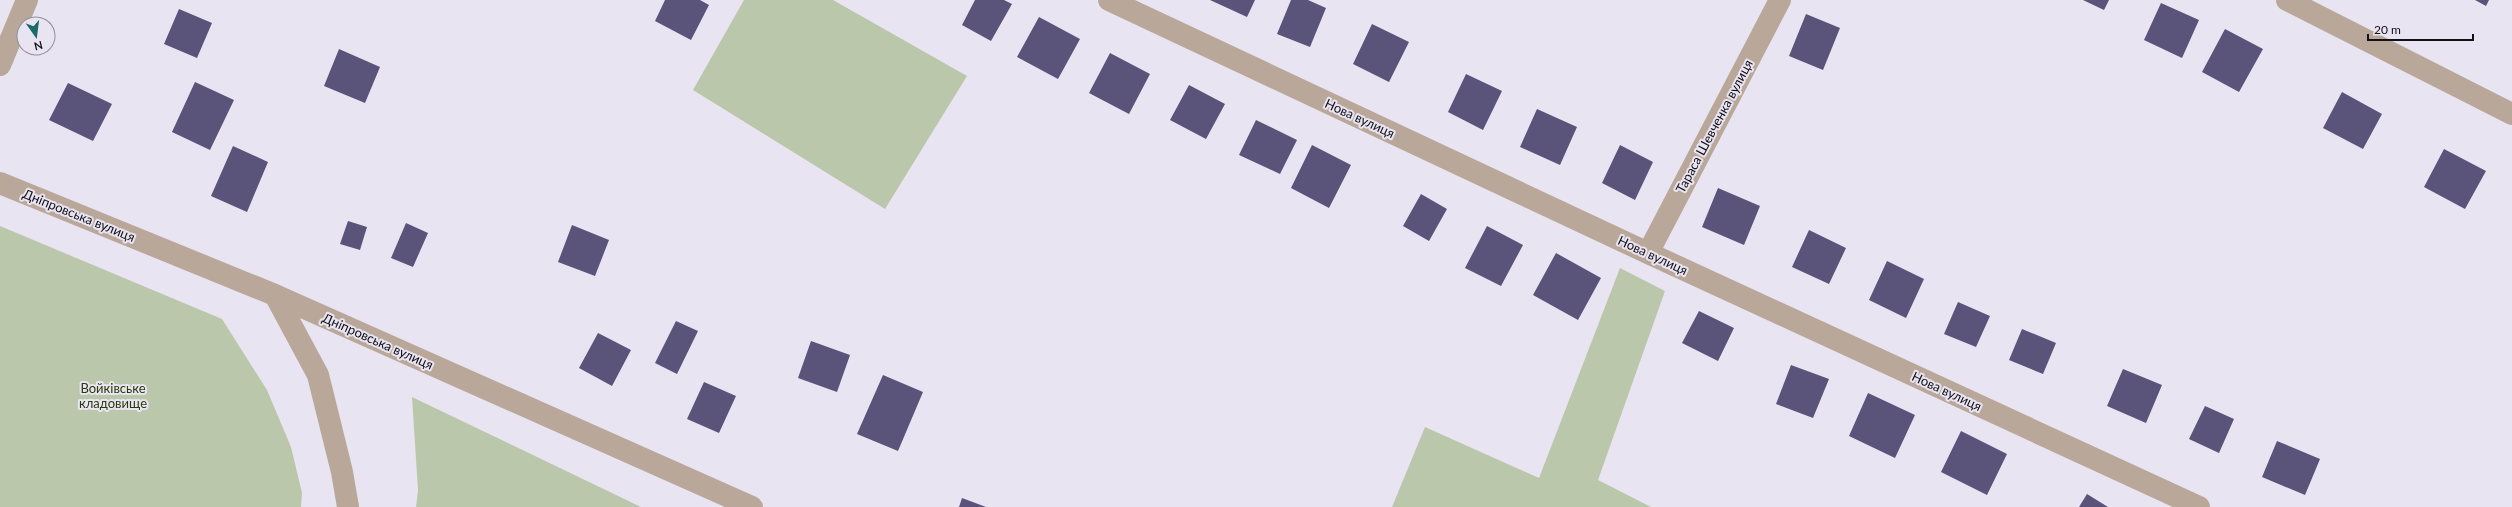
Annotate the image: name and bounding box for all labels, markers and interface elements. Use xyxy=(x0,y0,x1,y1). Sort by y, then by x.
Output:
north arrow xyxy=(16,16,56,56)
scale bar xyxy=(2368,16,2473,42)
text: 20 m xyxy=(2374,22,2401,37)
text: N xyxy=(33,39,44,54)
street label: Тараса Шевченка вулиця xyxy=(1672,57,1756,195)
street label: Нова вулиця xyxy=(1323,95,1397,141)
street label: Дніпровська вулиця xyxy=(21,185,137,245)
street label: Нова вулиця xyxy=(1616,232,1690,278)
street label: Дніпровська вулиця xyxy=(320,309,436,373)
street label: Нова вулиця xyxy=(1910,368,1984,414)
park label: Войківське кладовище xyxy=(79,380,147,411)

